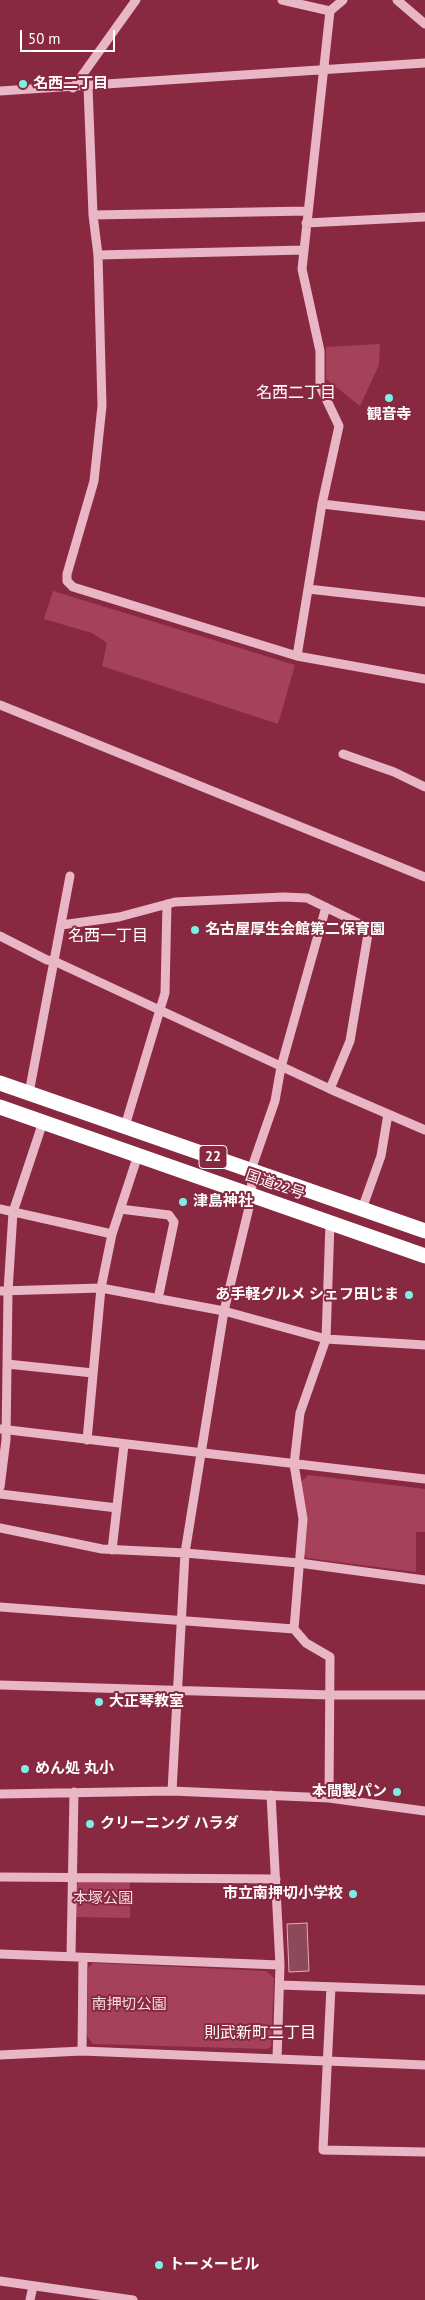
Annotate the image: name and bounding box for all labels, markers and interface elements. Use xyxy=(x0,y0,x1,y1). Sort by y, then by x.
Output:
scale bar xyxy=(22,20,118,52)
text: 50 m xyxy=(28,29,61,48)
place label: 名西二丁目 xyxy=(33,75,108,93)
marker: 名西二丁目 xyxy=(17,78,29,90)
district label: 名西二丁目 xyxy=(256,383,336,403)
marker: 観音寺 xyxy=(383,392,395,404)
place label: 観音寺 xyxy=(367,406,411,424)
place label: 名古屋厚生会館第二保育園 xyxy=(205,921,385,939)
marker: 名古屋厚生会館第二保育園 xyxy=(189,924,201,936)
district label: 名西一丁目 xyxy=(68,926,148,946)
road number: 22 xyxy=(199,1146,227,1168)
street label: 国道22号 xyxy=(243,1167,307,1203)
place label: 津島神社 xyxy=(193,1193,253,1211)
marker: 津島神社 xyxy=(177,1196,189,1208)
place label: あ手軽グルメ シェフ田じま xyxy=(215,1286,399,1304)
marker: あ手軽グルメ シェフ田じま xyxy=(403,1289,415,1301)
place label: 大正琴教室 xyxy=(109,1693,184,1711)
marker: 大正琴教室 xyxy=(93,1696,105,1708)
place label: めん処 丸小 xyxy=(35,1760,114,1778)
marker: めん処 丸小 xyxy=(19,1763,31,1775)
place label: 本間製パン xyxy=(312,1783,387,1801)
marker: 本間製パン xyxy=(391,1786,403,1798)
place label: クリーニング ハラダ xyxy=(100,1815,239,1833)
marker: クリーニング ハラダ xyxy=(84,1818,96,1830)
place label: 市立南押切小学校 xyxy=(223,1885,343,1903)
marker: 市立南押切小学校 xyxy=(347,1888,359,1900)
park label: 本塚公園 xyxy=(73,1890,133,1908)
park label: 南押切公園 xyxy=(92,1996,166,2014)
district label: 則武新町二丁目 xyxy=(204,2023,316,2043)
place label: トーメービル xyxy=(169,2256,259,2274)
marker: トーメービル xyxy=(153,2259,165,2271)

